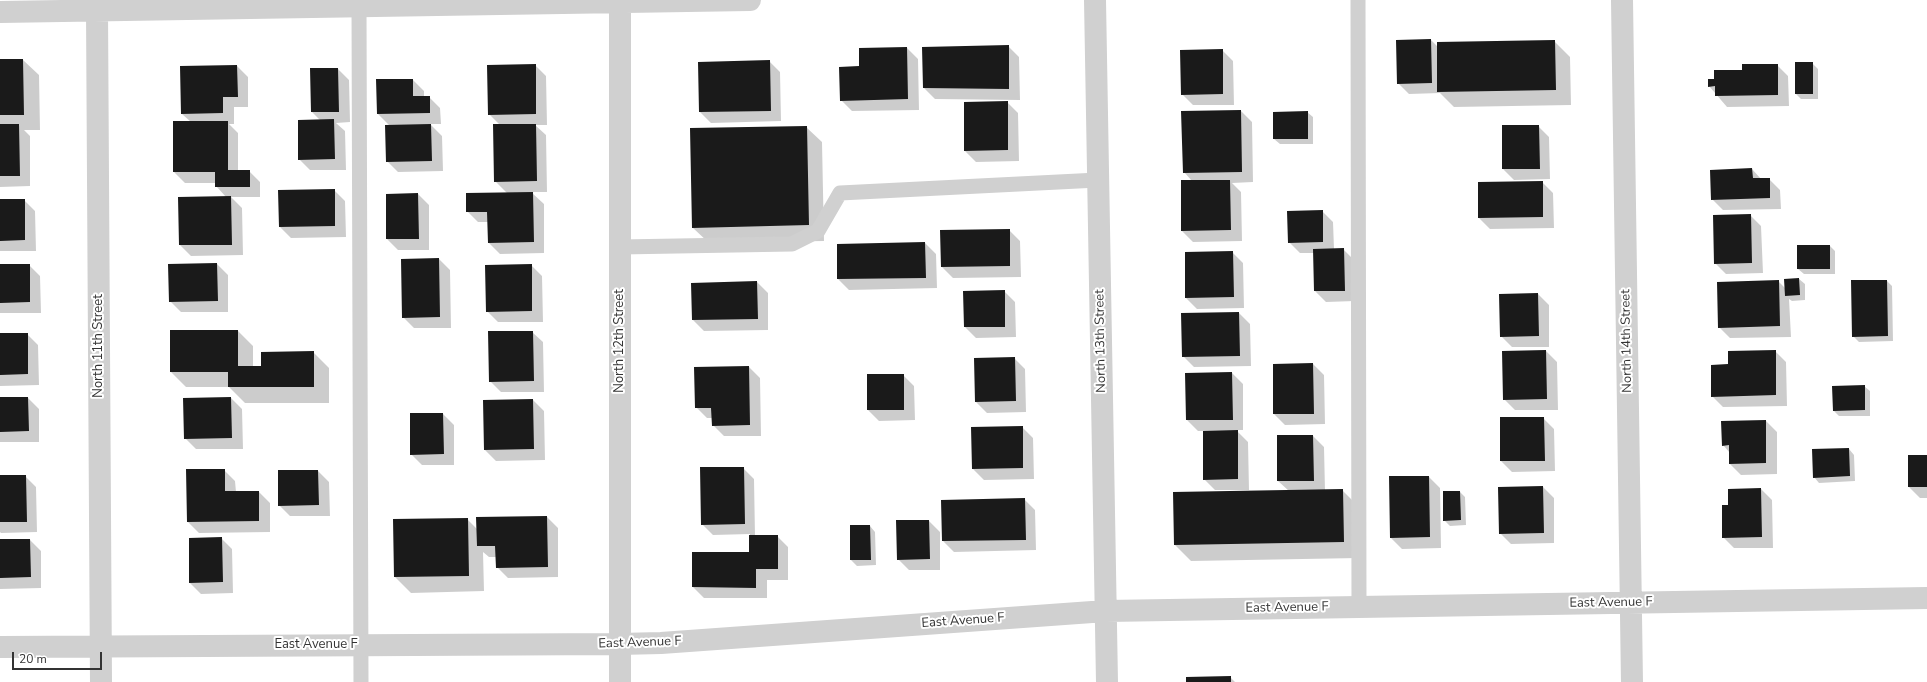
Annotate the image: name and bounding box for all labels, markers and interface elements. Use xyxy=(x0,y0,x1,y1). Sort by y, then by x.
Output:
street label: North 12th Street xyxy=(612,289,628,393)
street label: North 13th Street xyxy=(1092,289,1110,393)
street label: North 14th Street xyxy=(1618,289,1636,393)
street label: North 11th Street xyxy=(91,294,107,398)
street label: East Avenue F xyxy=(1569,594,1653,612)
street label: East Avenue F xyxy=(1245,599,1329,617)
street label: East Avenue F xyxy=(921,610,1005,632)
street label: East Avenue F xyxy=(598,634,682,652)
street label: East Avenue F xyxy=(274,637,358,653)
scale bar xyxy=(14,644,104,670)
text: 20 m xyxy=(19,651,47,667)

